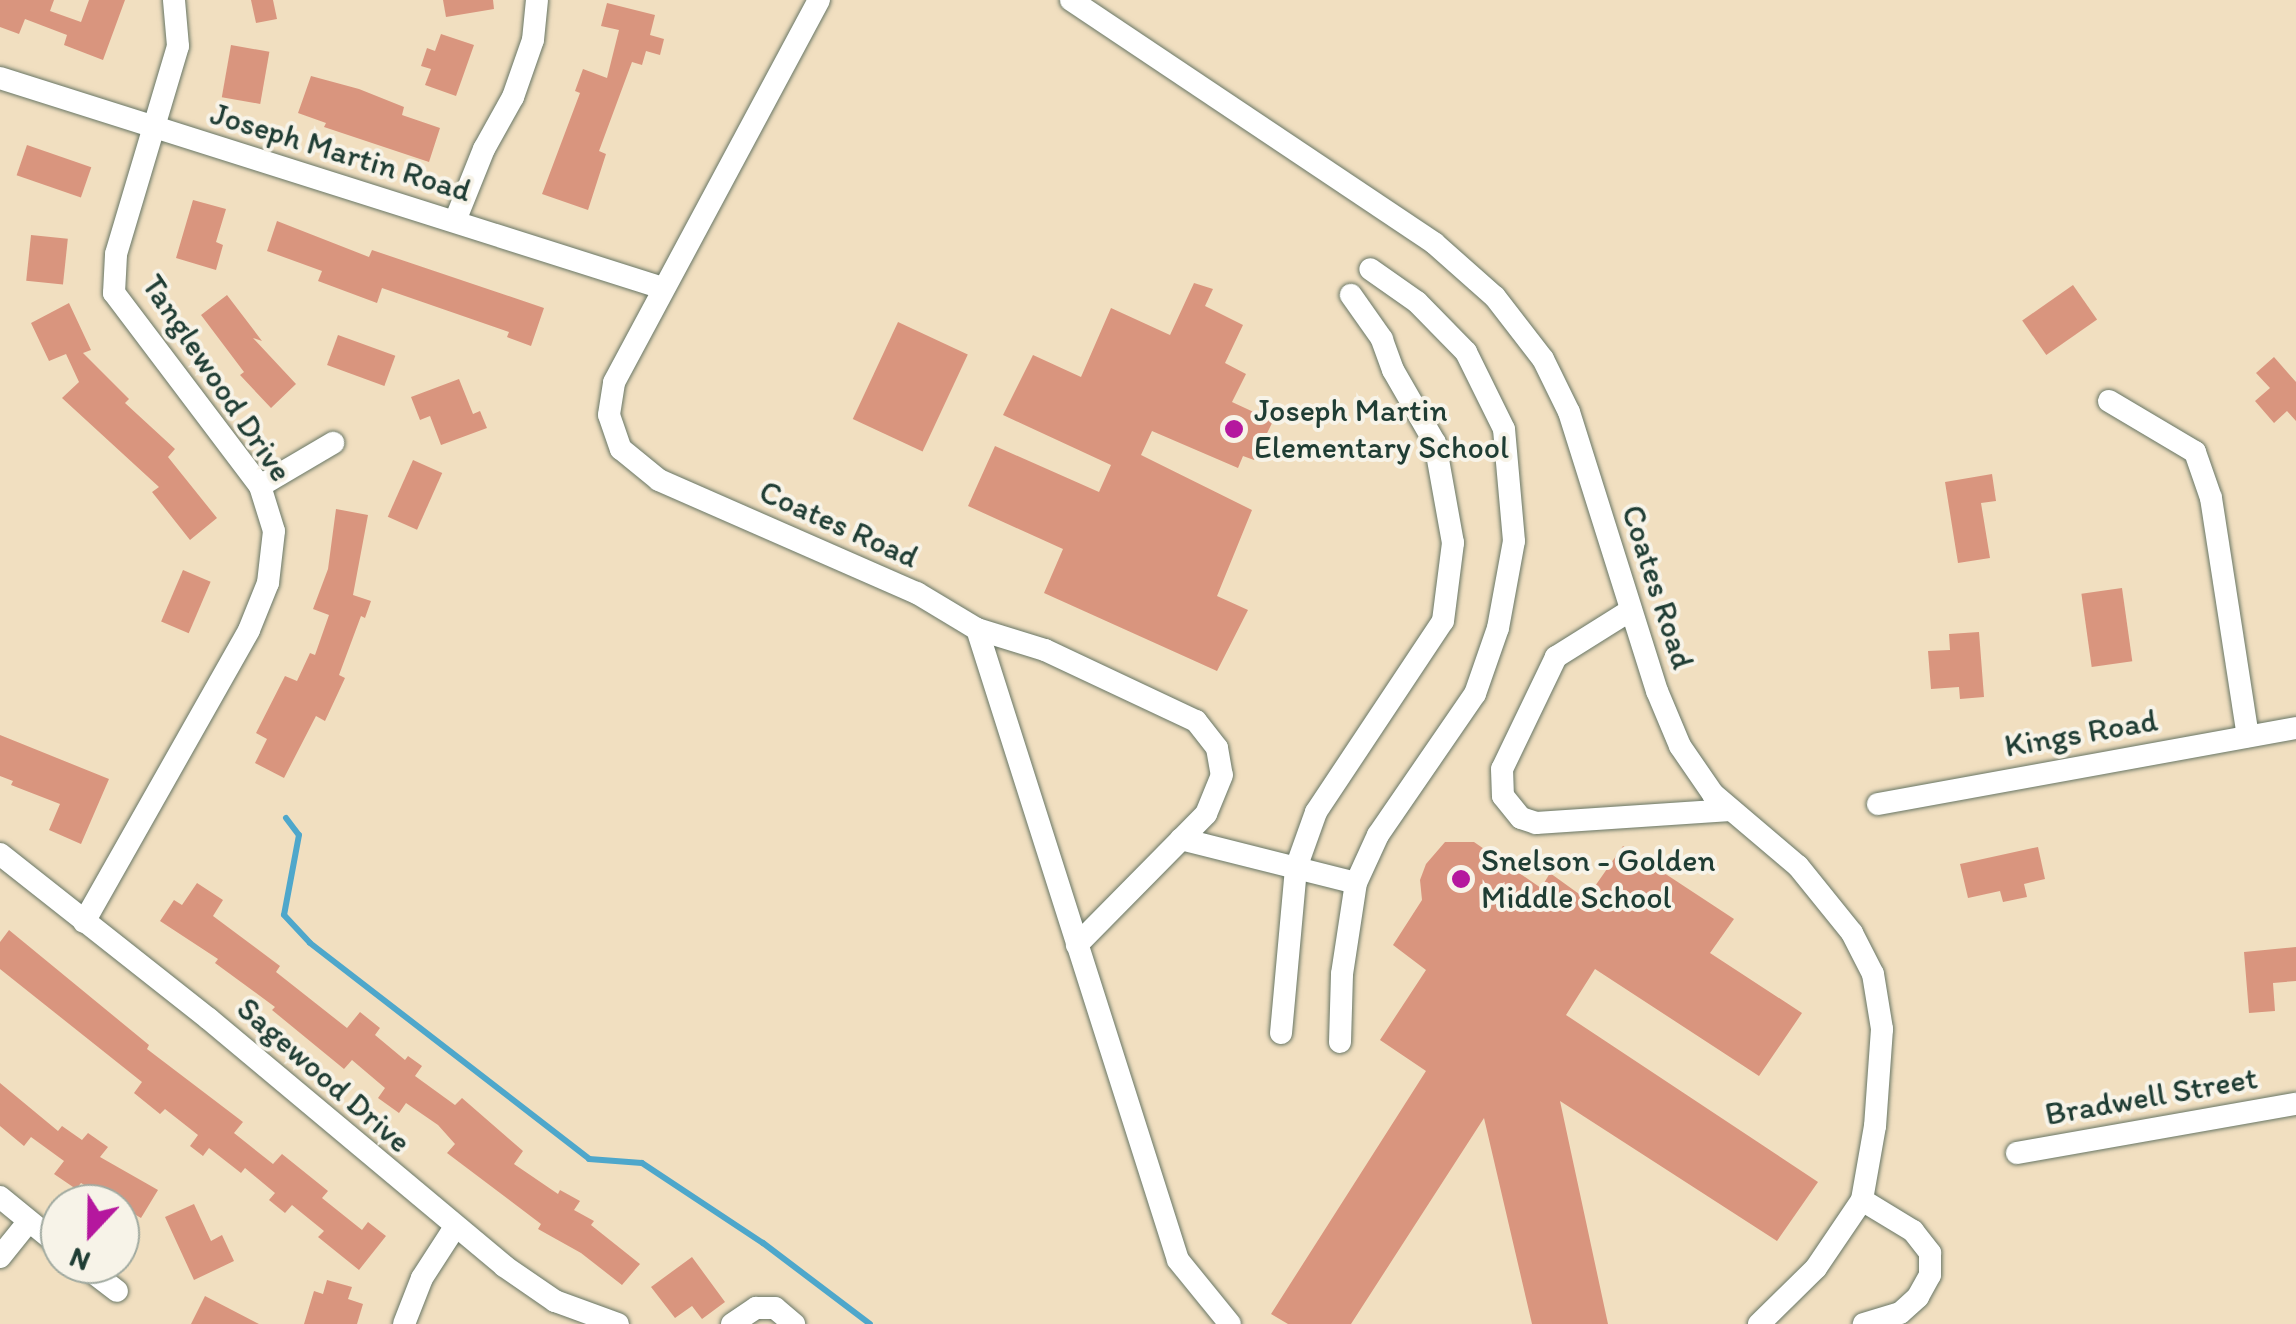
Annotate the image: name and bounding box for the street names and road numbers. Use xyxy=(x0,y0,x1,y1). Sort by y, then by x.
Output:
street label: Joseph Martin Road xyxy=(206,94,476,210)
street label: Tanglewood Drive xyxy=(134,267,300,489)
street label: Coates Road xyxy=(753,472,925,576)
street label: Coates Road xyxy=(1613,500,1703,674)
street label: Kings Road xyxy=(2002,701,2160,765)
street label: Sagewood Drive xyxy=(229,989,419,1161)
street label: Bradwell Street xyxy=(2042,1059,2260,1133)

